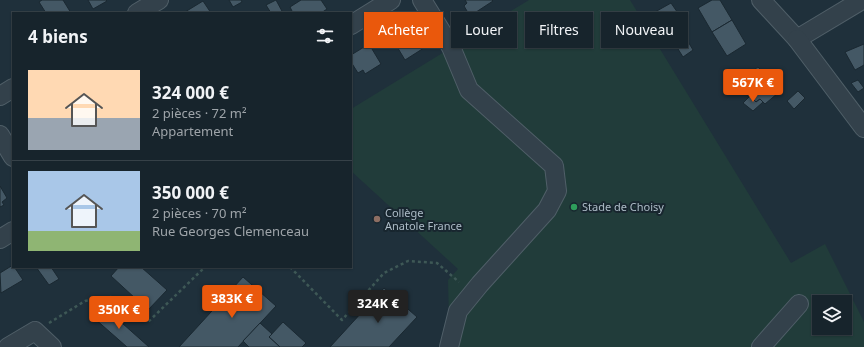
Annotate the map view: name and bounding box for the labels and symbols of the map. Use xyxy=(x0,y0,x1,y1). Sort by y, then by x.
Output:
pin: 567K € xyxy=(720,69,786,103)
place label: Stade de Choisy xyxy=(582,199,664,214)
marker: Stade de Choisy xyxy=(569,202,579,212)
place label: Collège Anatole France xyxy=(385,205,462,233)
marker: Collège Anatole France xyxy=(372,214,382,224)
pin: 383K € xyxy=(199,285,265,319)
pin: 324K € xyxy=(345,290,411,324)
pin: 350K € xyxy=(86,296,152,330)

